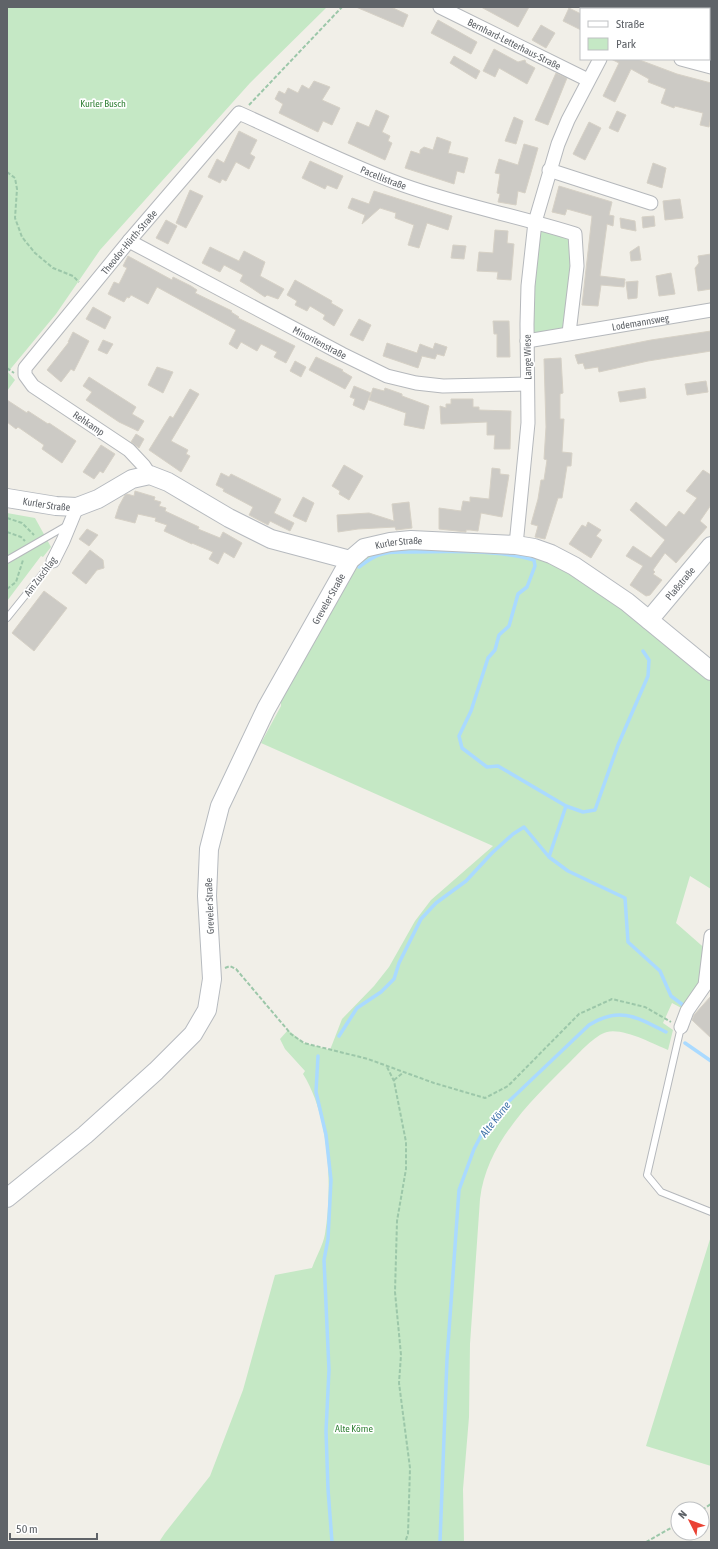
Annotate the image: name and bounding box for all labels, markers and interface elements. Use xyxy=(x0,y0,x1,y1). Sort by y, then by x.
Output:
legend xyxy=(580,8,710,60)
street label: Bernhard-Letterhaus-Straße xyxy=(466,17,563,72)
text: Straße xyxy=(616,17,644,31)
text: Park xyxy=(616,37,637,51)
park label: Kurler Busch xyxy=(80,98,126,109)
street label: Pacellistraße xyxy=(359,164,408,192)
street label: Theodor-Hürth-Straße xyxy=(99,207,160,277)
street label: Lodemannsweg xyxy=(611,312,671,333)
street label: Minoritenstraße xyxy=(291,324,349,362)
street label: Lange Wiese xyxy=(522,334,533,380)
street label: Rehkamp xyxy=(71,409,107,438)
street label: Kurler Straße xyxy=(22,496,71,513)
street label: Kurler Straße xyxy=(374,535,423,551)
street label: Am Zuschlag xyxy=(22,554,59,598)
street label: Plaßstraße xyxy=(663,564,698,602)
street label: Greveler Straße xyxy=(310,571,348,626)
street label: Greveler Straße xyxy=(203,877,216,934)
water label: Alte Körne xyxy=(477,1099,513,1140)
park label: Alte Körne xyxy=(335,1423,373,1434)
north arrow xyxy=(670,1501,710,1541)
text: N xyxy=(676,1508,689,1521)
scale bar xyxy=(10,1515,97,1541)
text: 50 m xyxy=(16,1522,38,1536)

